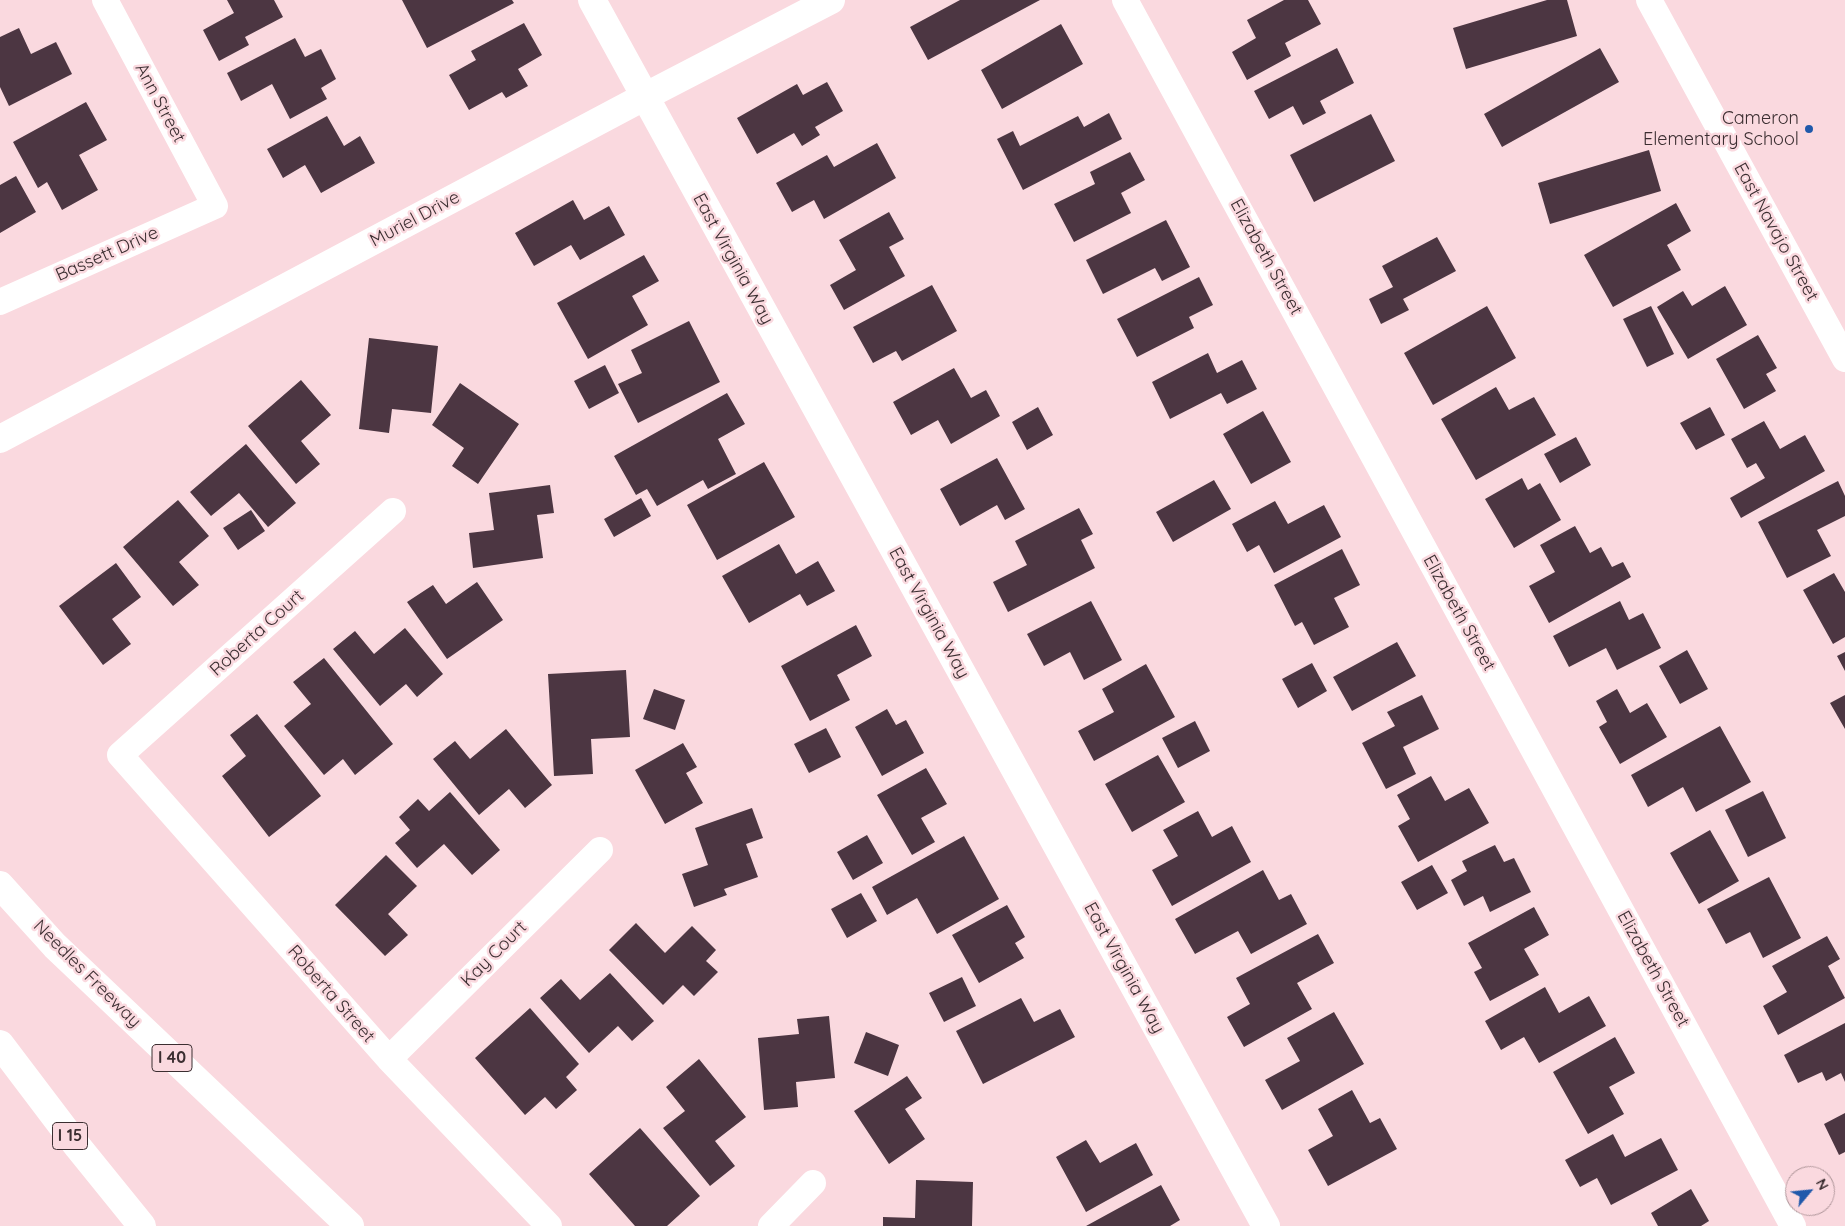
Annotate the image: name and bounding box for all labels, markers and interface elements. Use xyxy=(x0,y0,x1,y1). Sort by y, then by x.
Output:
street label: Ann Street xyxy=(130,60,190,146)
place label: Cameron Elementary School xyxy=(1643,108,1799,150)
marker: Cameron Elementary School xyxy=(1803,123,1815,135)
street label: East Navajo Street xyxy=(1729,159,1823,305)
street label: Muriel Drive xyxy=(366,186,464,252)
street label: East Virginia Way xyxy=(688,190,778,328)
street label: Elizabeth Street xyxy=(1225,195,1307,319)
street label: Bassett Drive xyxy=(52,222,162,286)
street label: East Virginia Way xyxy=(884,544,974,682)
street label: Elizabeth Street xyxy=(1418,551,1500,675)
street label: Roberta Court xyxy=(206,585,308,681)
street label: East Virginia Way xyxy=(1079,899,1169,1037)
street label: Elizabeth Street xyxy=(1612,907,1694,1031)
street label: Needles Freeway xyxy=(29,916,145,1032)
street label: Kay Court xyxy=(457,917,531,991)
street label: Roberta Street xyxy=(283,941,379,1047)
road number: I 40 xyxy=(152,1044,192,1072)
road number: I 15 xyxy=(52,1122,88,1150)
north arrow xyxy=(1785,1166,1835,1216)
text: N xyxy=(1812,1176,1833,1193)

